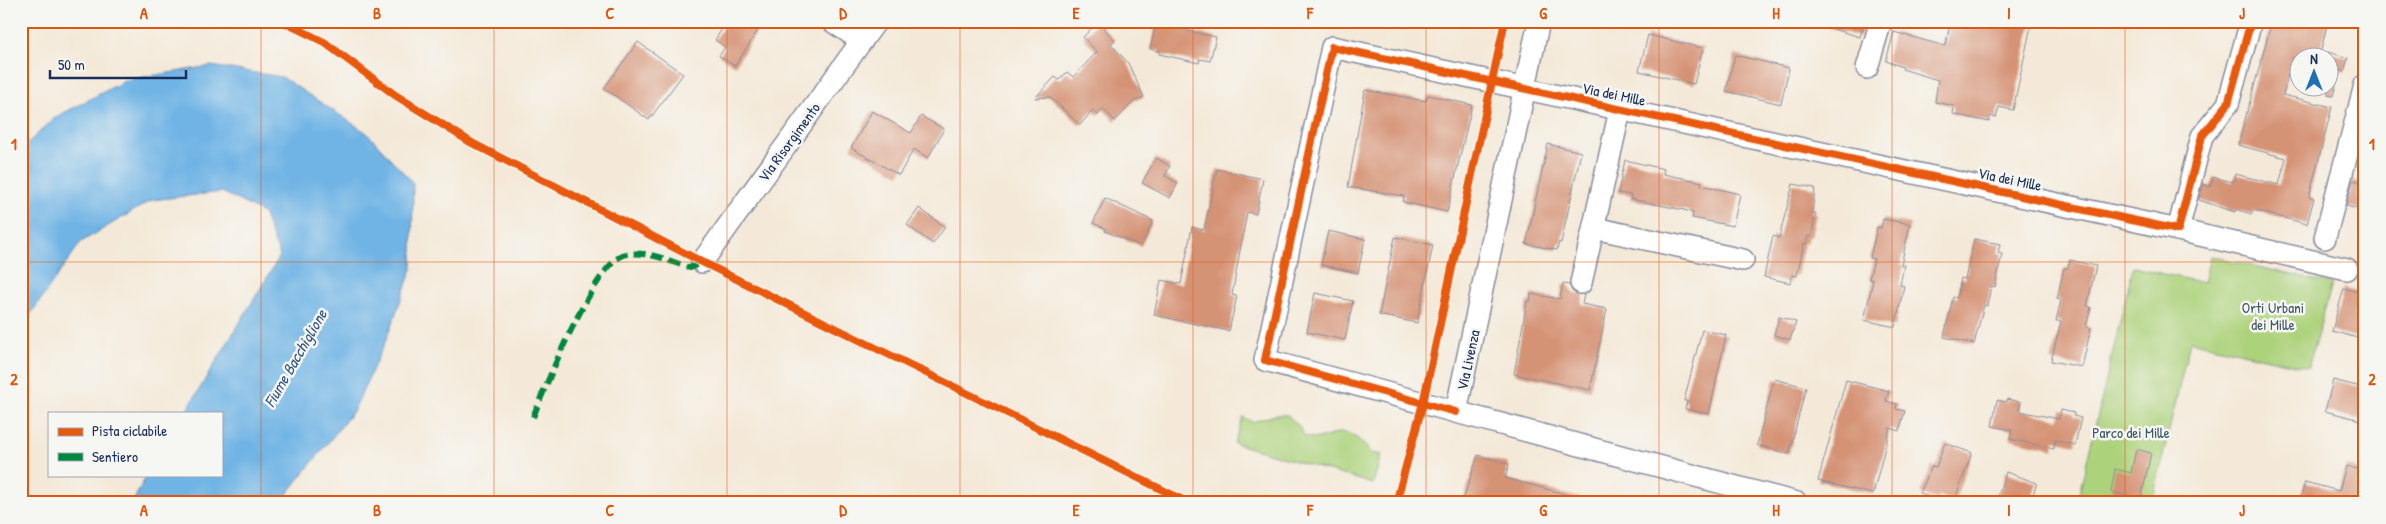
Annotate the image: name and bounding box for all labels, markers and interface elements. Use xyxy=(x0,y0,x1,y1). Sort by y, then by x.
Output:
text: A xyxy=(140,2,148,24)
text: B xyxy=(373,2,381,24)
text: C xyxy=(606,2,615,24)
text: D xyxy=(839,2,847,24)
text: E xyxy=(1072,2,1080,24)
text: F xyxy=(1306,2,1314,24)
text: G xyxy=(1539,2,1547,24)
text: H xyxy=(1772,2,1780,24)
text: I xyxy=(2007,2,2011,24)
text: J xyxy=(2239,2,2245,24)
scale bar xyxy=(50,48,186,80)
north arrow xyxy=(2288,48,2338,98)
text: N xyxy=(2310,49,2318,68)
text: 50 m xyxy=(58,54,85,75)
street label: Via dei Mille xyxy=(1580,77,1648,111)
street label: Via Risorgimento xyxy=(753,98,825,186)
text: 1 xyxy=(11,133,17,155)
text: 1 xyxy=(2369,133,2375,155)
street label: Via dei Mille xyxy=(1976,162,2044,196)
park label: Orti Urbani dei Mille xyxy=(2242,297,2304,335)
water label: Fiume Bacchiglione xyxy=(258,305,332,411)
street label: Via Livenza xyxy=(1451,328,1485,392)
text: 2 xyxy=(10,368,18,390)
text: 2 xyxy=(2368,368,2376,390)
legend xyxy=(48,412,222,476)
text: Pista ciclabile xyxy=(92,420,167,441)
park label: Parco dei Mille xyxy=(2092,422,2170,443)
text: Sentiero xyxy=(92,446,138,467)
text: A xyxy=(140,499,148,521)
text: B xyxy=(373,499,381,521)
text: C xyxy=(606,499,615,521)
text: D xyxy=(839,499,847,521)
text: E xyxy=(1072,499,1080,521)
text: F xyxy=(1306,499,1314,521)
text: G xyxy=(1539,499,1547,521)
text: H xyxy=(1772,499,1780,521)
text: I xyxy=(2007,499,2011,521)
text: J xyxy=(2239,499,2245,521)

